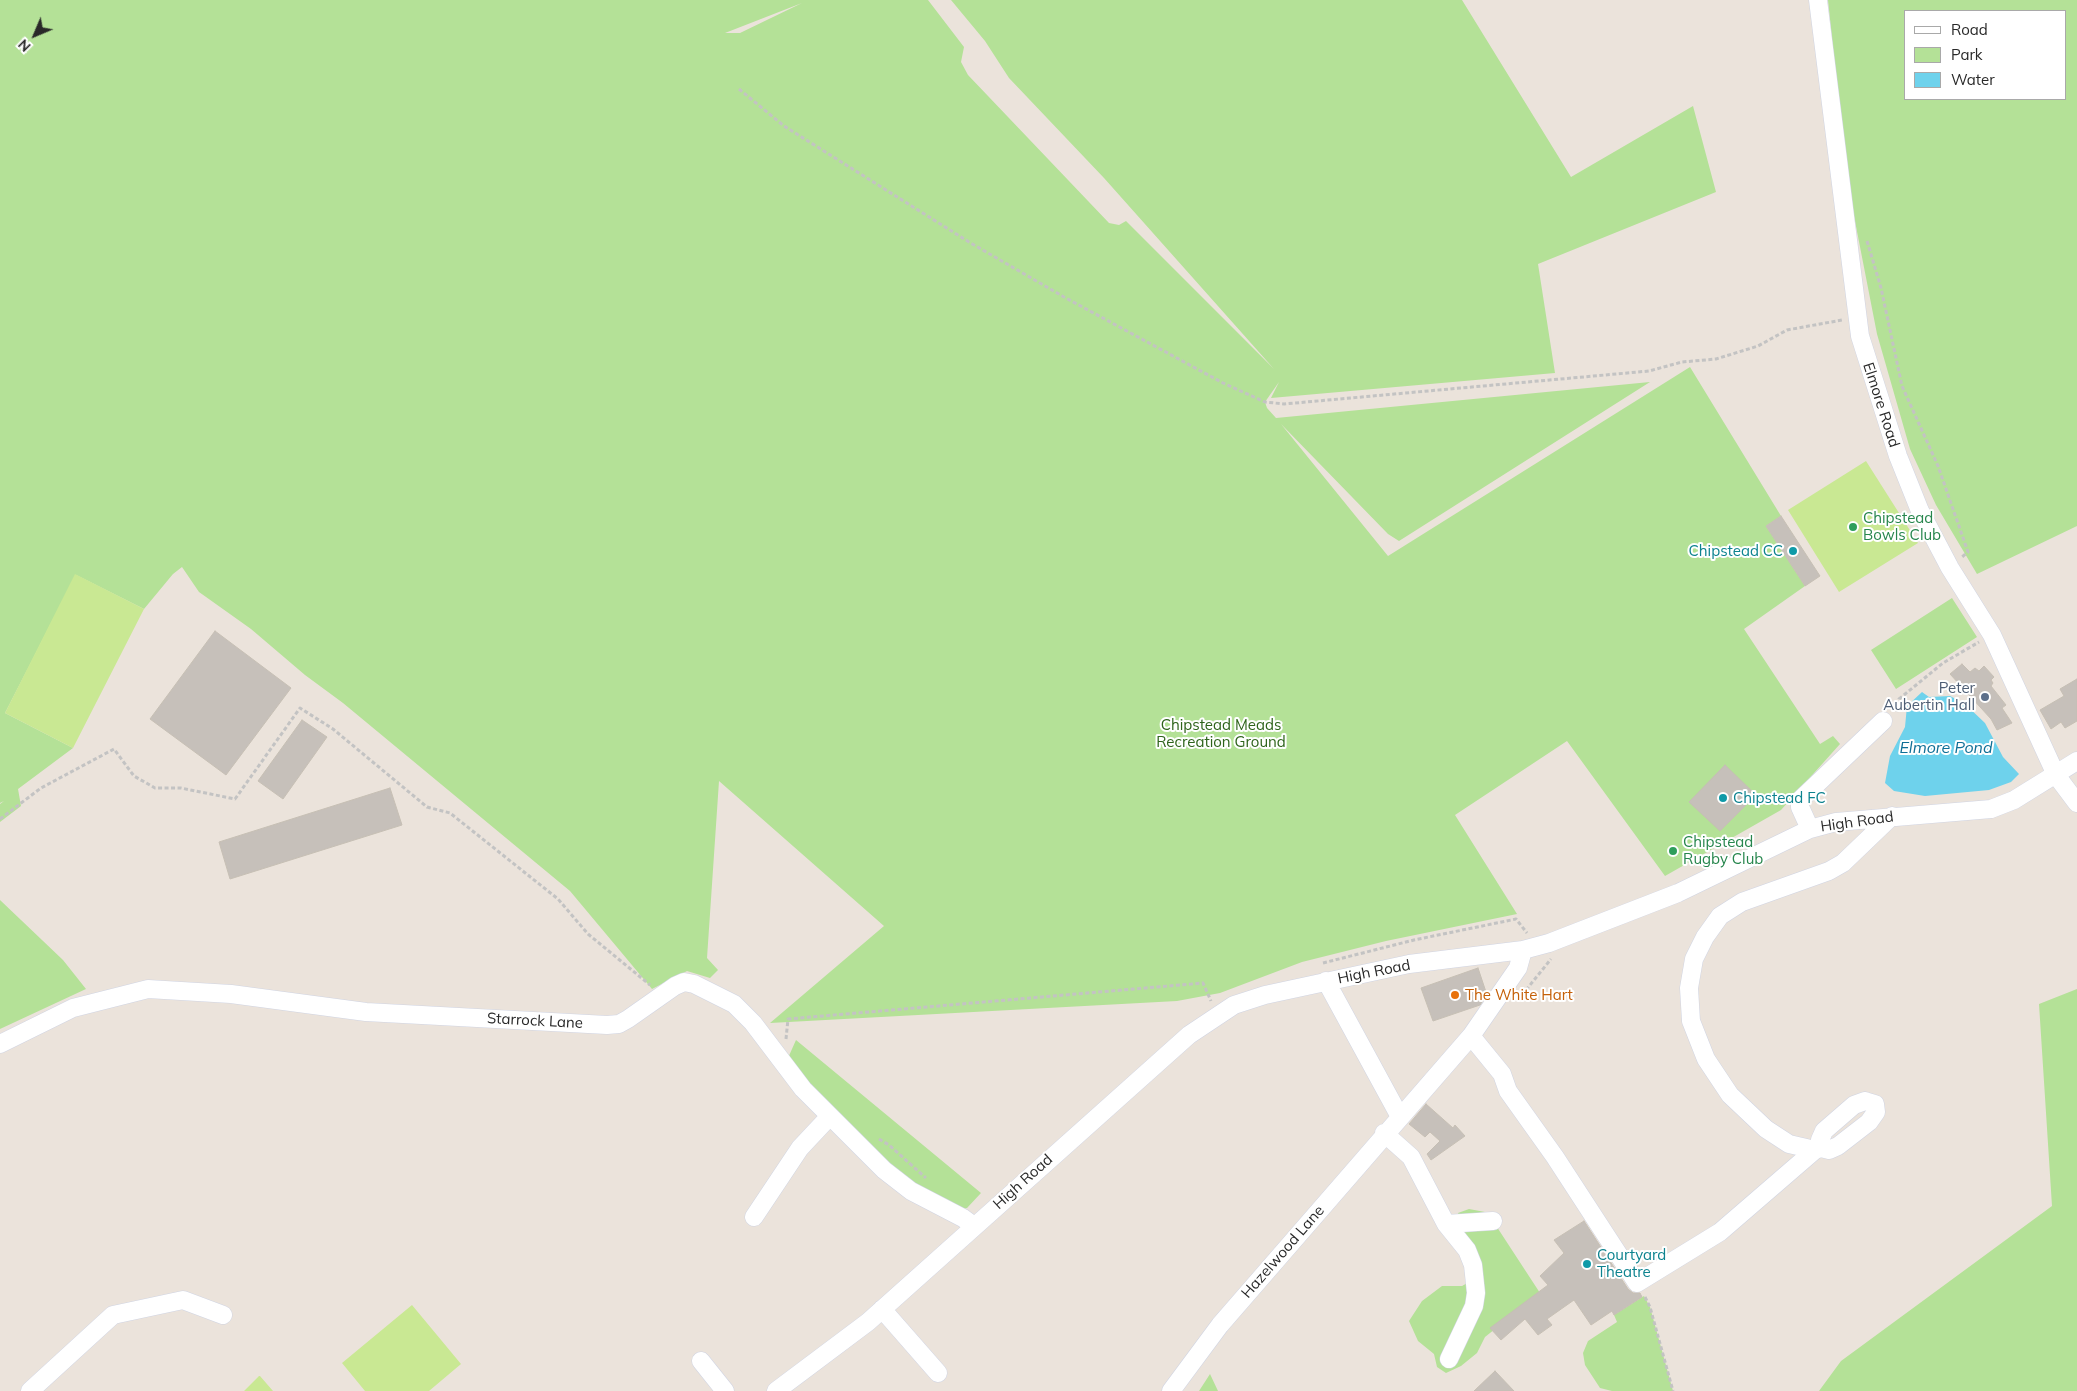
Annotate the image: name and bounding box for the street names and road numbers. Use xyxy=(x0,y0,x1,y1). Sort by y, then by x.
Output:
street label: Elmore Road xyxy=(1859,360,1903,450)
street label: High Road xyxy=(1819,808,1895,836)
street label: High Road xyxy=(1336,956,1412,988)
street label: Starrock Lane xyxy=(487,1009,583,1033)
street label: High Road xyxy=(990,1151,1056,1213)
street label: Hazelwood Lane xyxy=(1238,1202,1328,1302)

